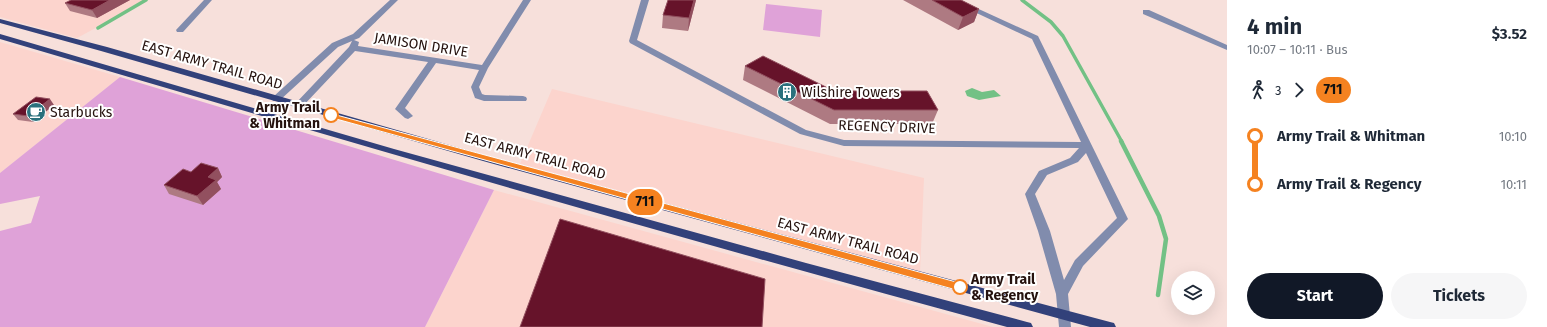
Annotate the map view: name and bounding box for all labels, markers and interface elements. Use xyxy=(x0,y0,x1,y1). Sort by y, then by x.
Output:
text: 4 min xyxy=(1247,13,1302,40)
text: $3.52 xyxy=(1492,25,1527,43)
street label: JAMISON DRIVE xyxy=(373,29,469,61)
street label: EAST ARMY TRAIL ROAD xyxy=(140,37,284,93)
text: 10:07 – 10:11 · Bus xyxy=(1247,42,1348,57)
icon: walk xyxy=(1247,79,1269,101)
icon: forward xyxy=(1288,79,1310,101)
building icon: Wilshire Towers xyxy=(776,81,798,103)
text: 711 xyxy=(1324,81,1343,98)
text: 3 xyxy=(1275,83,1282,98)
place label: Wilshire Towers xyxy=(801,84,900,101)
place label: Army Trail & Whitman xyxy=(249,99,321,132)
cafe icon: Starbucks xyxy=(25,101,47,123)
place label: Starbucks xyxy=(50,104,113,121)
marker: Army Trail & Whitman xyxy=(323,107,339,123)
street label: REGENCY DRIVE xyxy=(838,117,936,137)
text: Army Trail & Whitman xyxy=(1277,127,1425,145)
street label: EAST ARMY TRAIL ROAD xyxy=(462,129,608,183)
text: 10:10 xyxy=(1499,129,1527,144)
text: Army Trail & Regency xyxy=(1277,175,1421,193)
text: 10:11 xyxy=(1500,177,1527,192)
line badge: 711 xyxy=(622,189,668,215)
text: 711 xyxy=(635,193,655,210)
street label: EAST ARMY TRAIL ROAD xyxy=(775,214,921,268)
place label: Army Trail & Regency xyxy=(970,271,1039,304)
map controls xyxy=(1171,271,1215,315)
button: layers xyxy=(1171,271,1215,315)
button: Start xyxy=(1247,273,1383,319)
button: Tickets xyxy=(1391,273,1527,319)
marker: Army Trail & Regency xyxy=(952,279,968,295)

